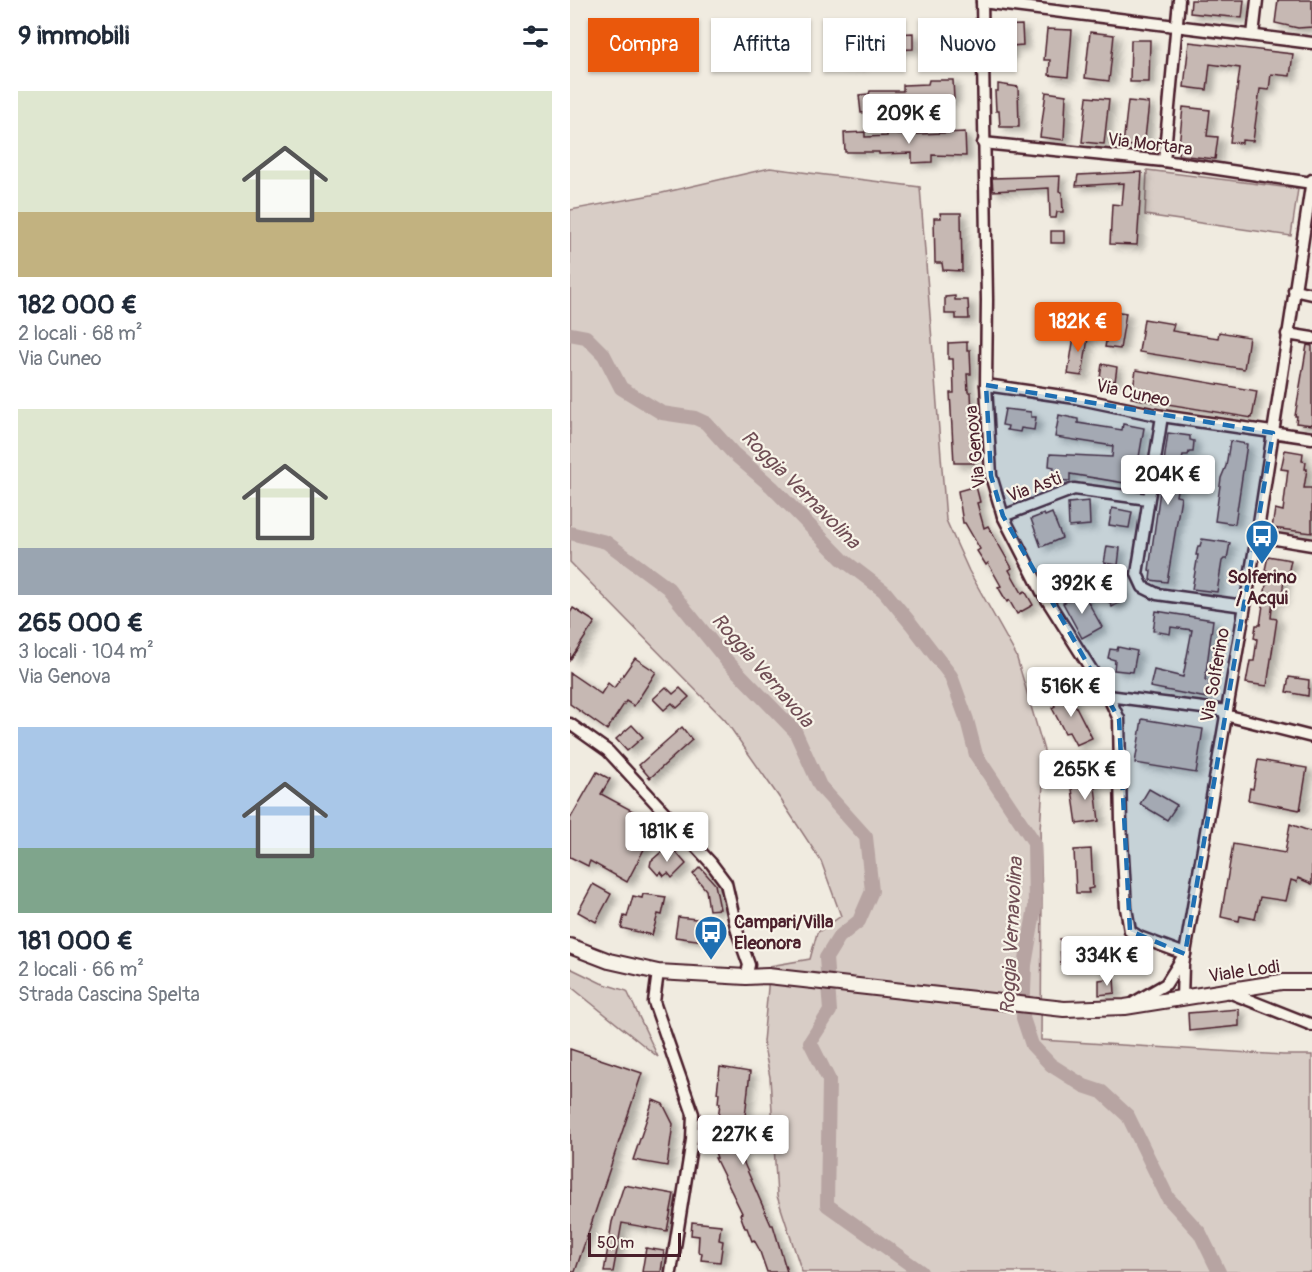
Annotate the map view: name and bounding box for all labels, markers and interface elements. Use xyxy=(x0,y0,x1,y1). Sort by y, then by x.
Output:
chip: Compra xyxy=(588,18,699,72)
chip: Affitta xyxy=(711,18,811,72)
chip: Filtri xyxy=(823,18,906,72)
chip: Nuovo xyxy=(918,18,1017,72)
text: 9 immobili xyxy=(18,20,129,52)
icon: filters xyxy=(519,20,552,53)
pin: 209K € xyxy=(860,94,958,145)
text: 209K € xyxy=(877,101,941,126)
street label: Via Mortara xyxy=(1106,128,1194,161)
icon: home xyxy=(231,130,339,238)
text: 182 000 € xyxy=(18,289,138,321)
pin: 182K € xyxy=(1029,302,1127,353)
text: 182K € xyxy=(1049,309,1107,334)
text: 2 locali · 68 m² xyxy=(18,321,143,346)
text: Via Cuneo xyxy=(18,346,102,371)
street label: Via Cuneo xyxy=(1094,374,1172,413)
street label: Via Genova xyxy=(960,404,991,490)
water label: Roggia Vernavolina xyxy=(736,425,866,555)
icon: home xyxy=(231,448,339,556)
pin: 204K € xyxy=(1119,455,1217,506)
text: 204K € xyxy=(1135,462,1201,487)
street label: Via Asti xyxy=(1004,467,1065,508)
bus stop icon: Solferino / Acqui xyxy=(1244,518,1280,565)
pin: 392K € xyxy=(1033,564,1131,615)
place label: Solferino / Acqui xyxy=(1227,566,1297,610)
text: 392K € xyxy=(1051,571,1113,596)
text: 265 000 € xyxy=(18,607,143,639)
water label: Roggia Vernavola xyxy=(706,608,820,734)
street label: Via Solferino xyxy=(1196,626,1235,724)
text: 3 locali · 104 m² xyxy=(18,639,154,664)
text: Via Genova xyxy=(18,664,111,689)
pin: 516K € xyxy=(1022,667,1120,718)
text: 516K € xyxy=(1041,674,1101,699)
pin: 265K € xyxy=(1036,750,1134,801)
text: 265K € xyxy=(1053,757,1117,782)
icon: home xyxy=(231,766,339,874)
pin: 181K € xyxy=(618,812,716,863)
text: 181K € xyxy=(639,819,695,844)
water label: Roggia Vernavolina xyxy=(995,855,1028,1015)
place label: Campari/Villa Eleonora xyxy=(734,911,834,955)
bus stop icon: Campari/Villa Eleonora xyxy=(693,914,729,961)
text: 181 000 € xyxy=(18,925,133,957)
pin: 334K € xyxy=(1058,936,1156,987)
text: 334K € xyxy=(1075,943,1139,968)
street label: Viale Lodi xyxy=(1207,955,1281,988)
text: 2 locali · 66 m² xyxy=(18,957,144,982)
text: Strada Cascina Spelta xyxy=(18,982,200,1007)
pin: 227K € xyxy=(694,1115,792,1166)
text: 227K € xyxy=(712,1122,774,1147)
scale bar xyxy=(588,1230,681,1258)
text: 50 m xyxy=(597,1233,634,1253)

